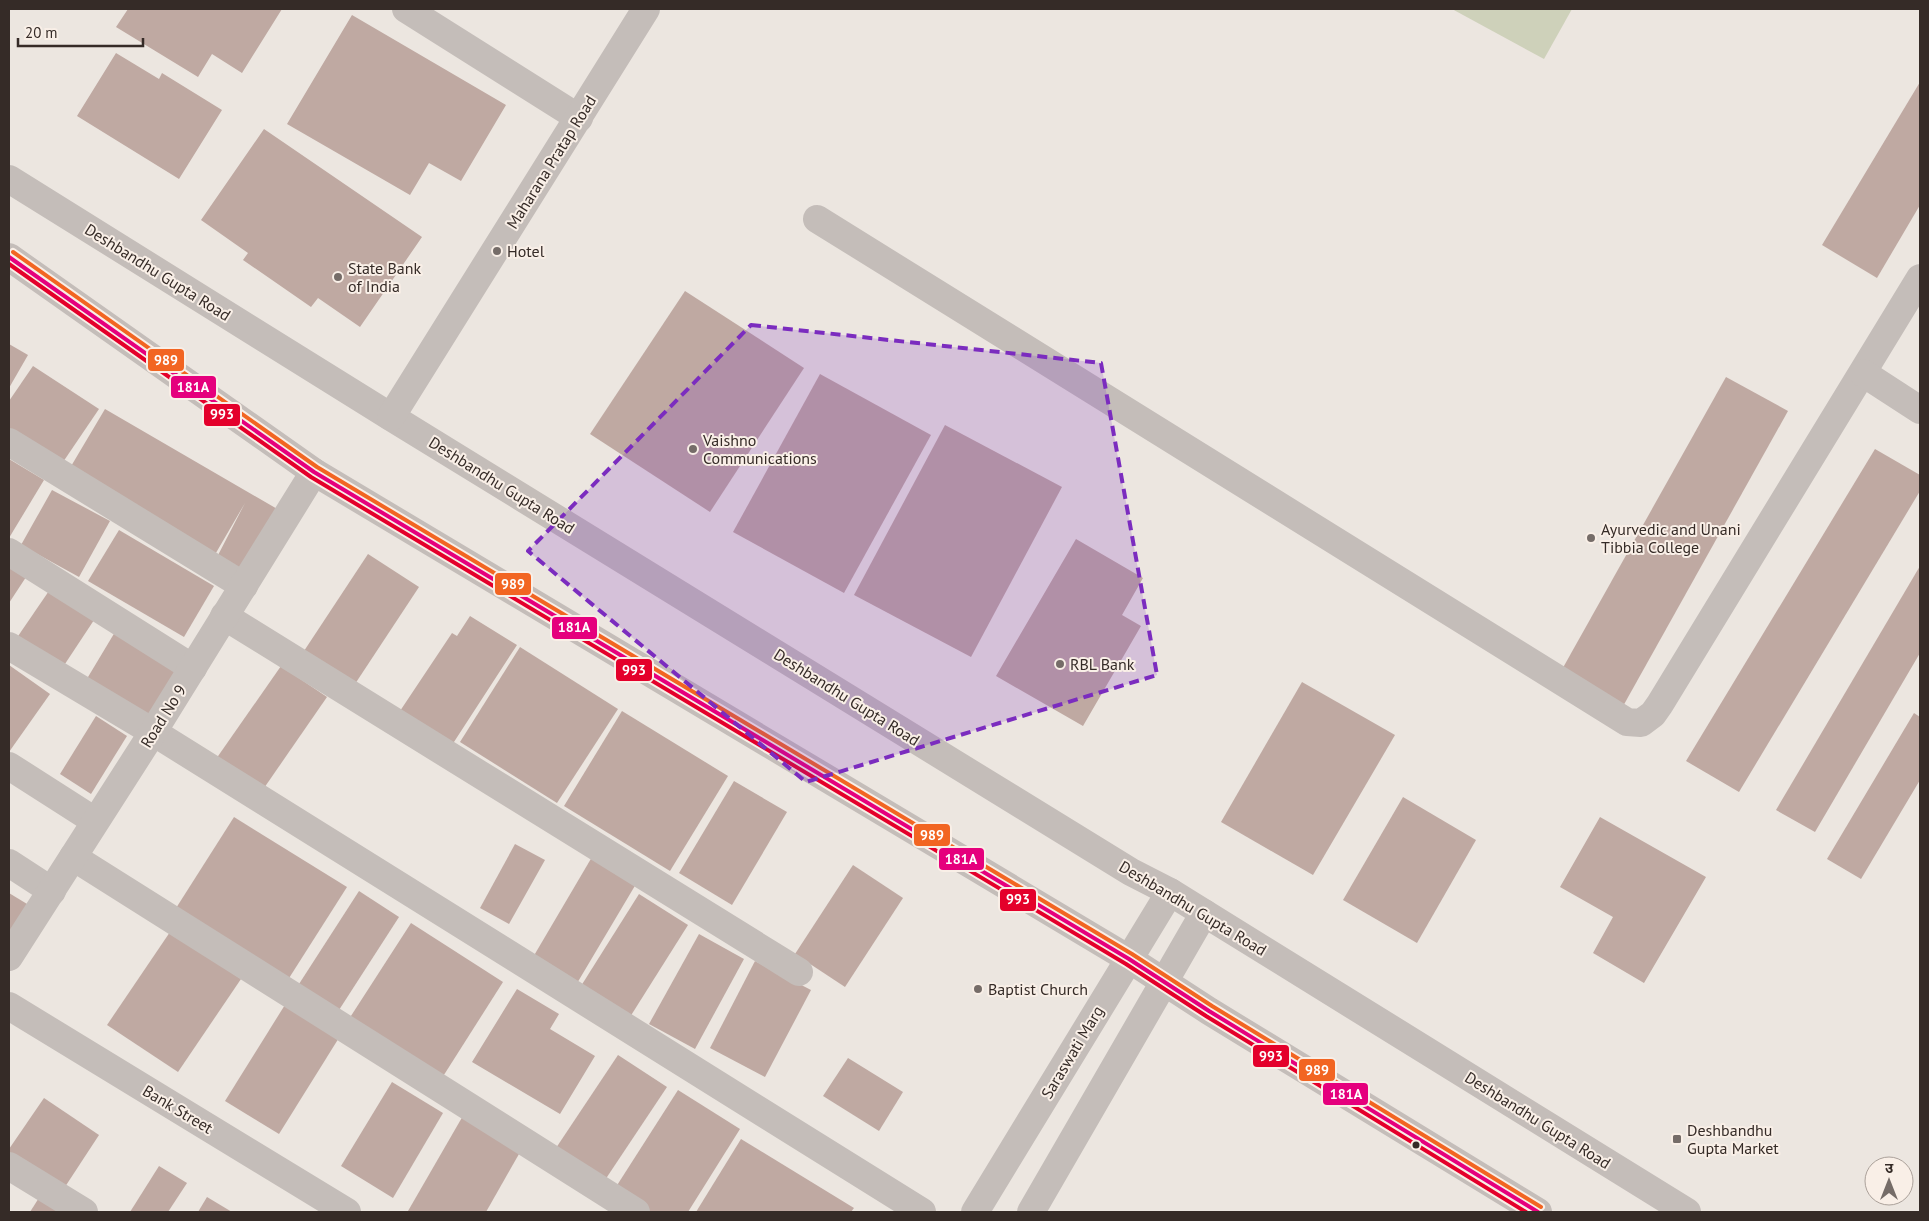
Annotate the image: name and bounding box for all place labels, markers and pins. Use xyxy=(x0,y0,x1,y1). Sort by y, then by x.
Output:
place label: Hotel xyxy=(507,241,545,261)
marker: Hotel xyxy=(491,245,503,257)
place label: State Bank of India xyxy=(348,258,422,296)
marker: State Bank of India xyxy=(332,271,344,283)
place label: Vaishno Communications xyxy=(702,430,817,468)
marker: Vaishno Communications xyxy=(687,443,699,455)
place label: Ayurvedic and Unani Tibbia College xyxy=(1601,519,1741,557)
marker: Ayurvedic and Unani Tibbia College xyxy=(1585,532,1597,544)
place label: RBL Bank xyxy=(1070,654,1135,674)
marker: RBL Bank xyxy=(1054,658,1066,670)
place label: Baptist Church xyxy=(988,979,1088,999)
marker: Baptist Church xyxy=(972,983,984,995)
place label: Deshbandhu Gupta Market xyxy=(1687,1120,1779,1158)
marker: Deshbandhu Gupta Market xyxy=(1671,1133,1683,1145)
unlabelled marker xyxy=(1411,1140,1421,1150)

